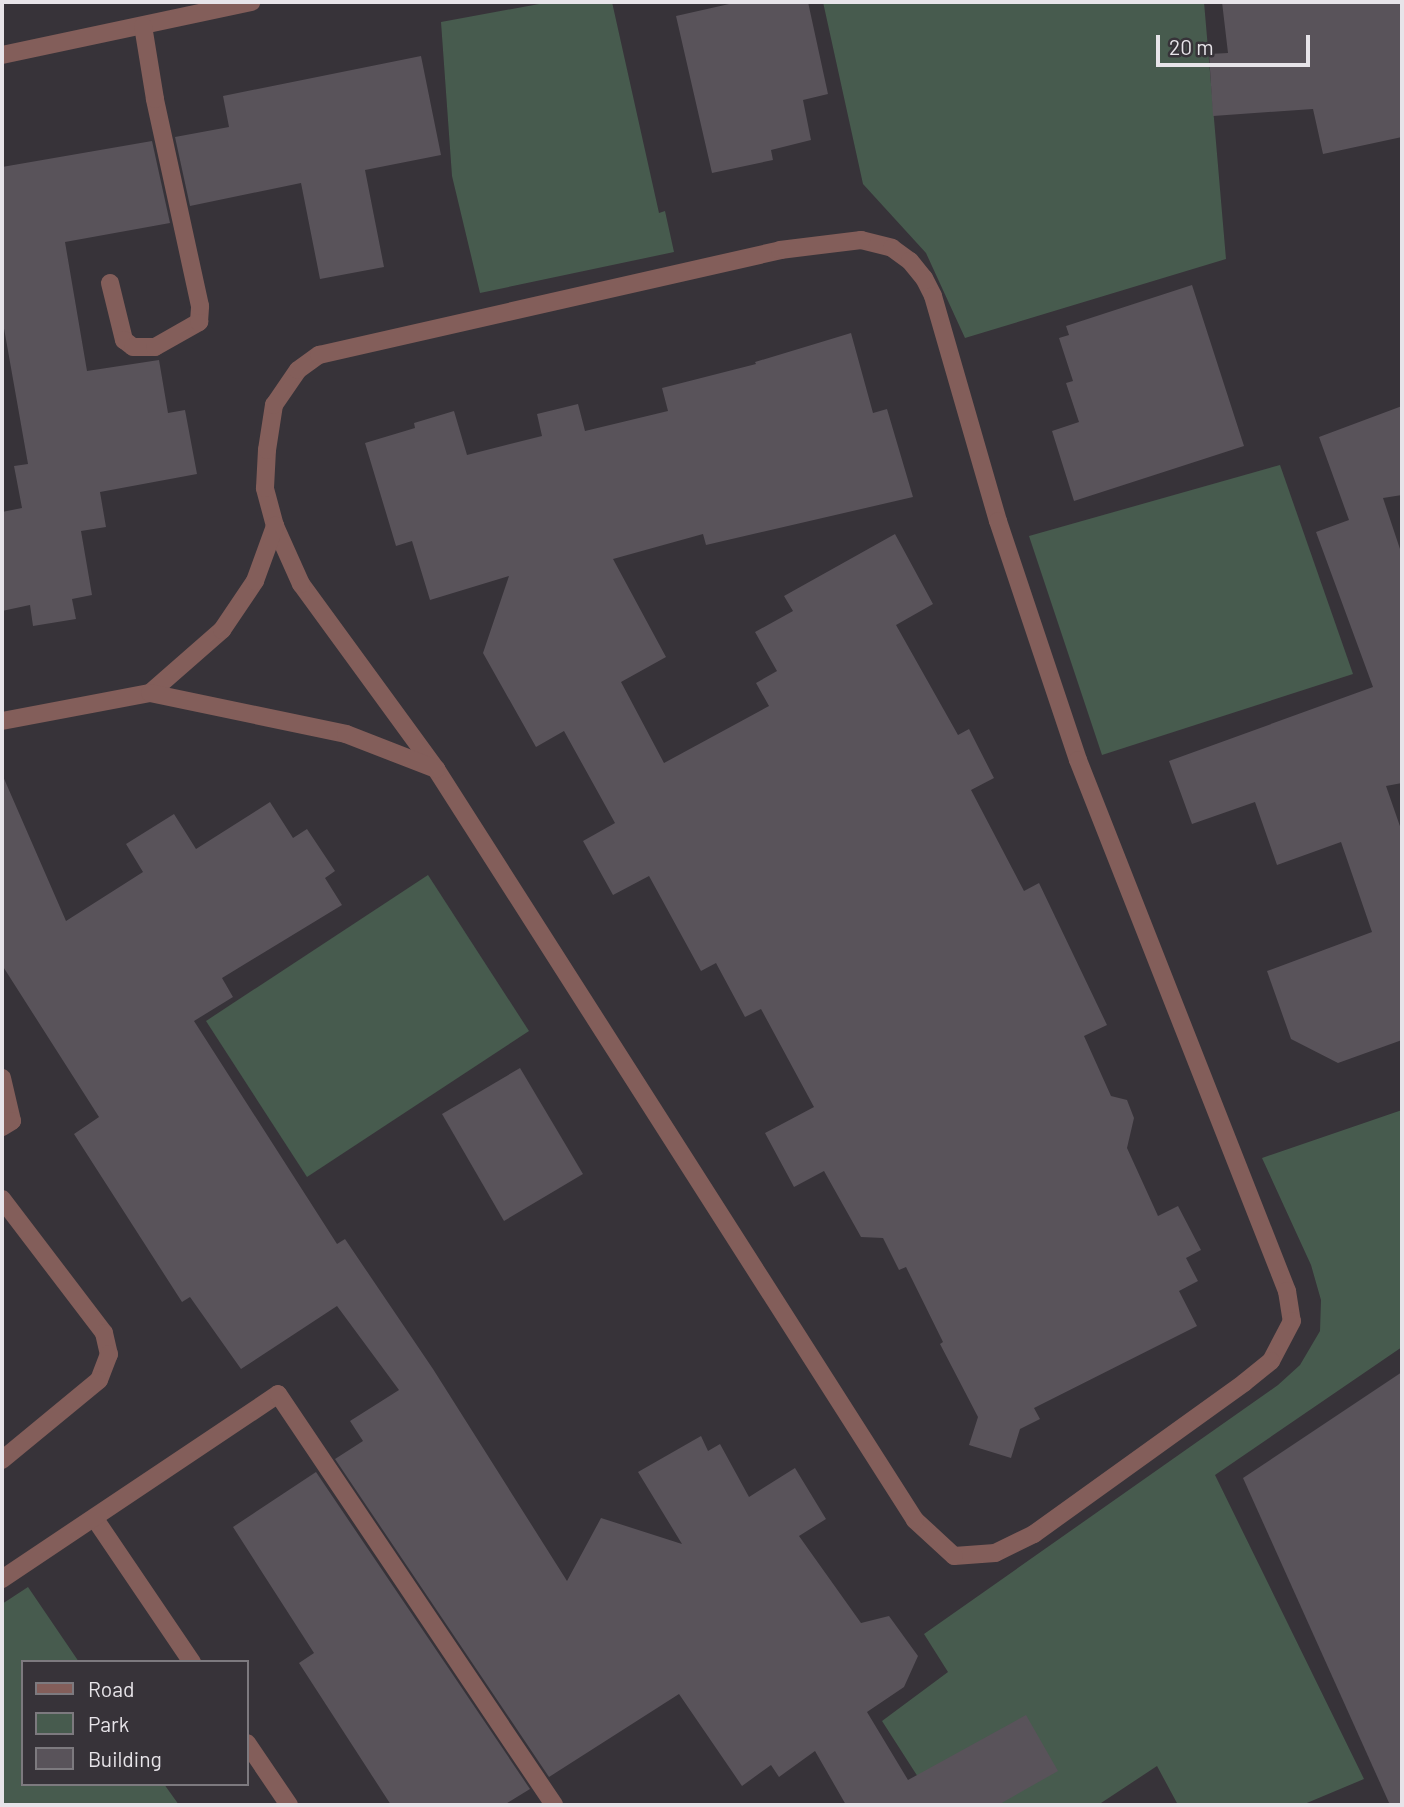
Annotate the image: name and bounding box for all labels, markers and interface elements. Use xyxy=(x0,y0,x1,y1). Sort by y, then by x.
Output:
scale bar xyxy=(1159,21,1313,65)
text: 20 m xyxy=(1169,34,1214,59)
legend xyxy=(21,1660,248,1786)
text: Road xyxy=(88,1676,134,1701)
text: Park xyxy=(88,1711,129,1736)
text: Building xyxy=(88,1746,162,1771)

